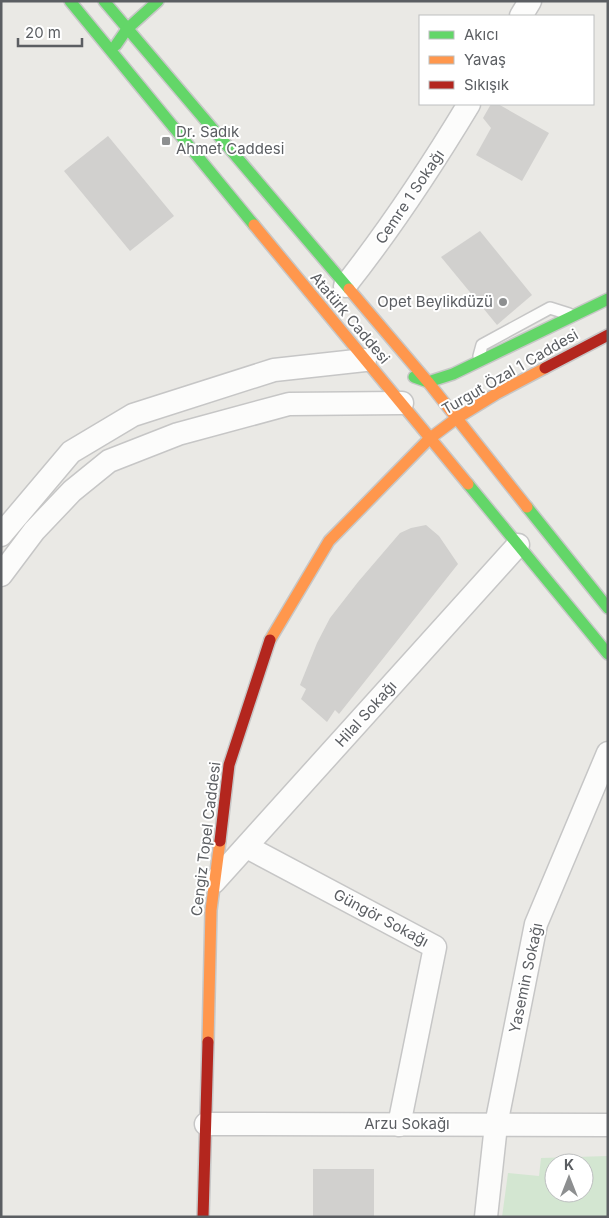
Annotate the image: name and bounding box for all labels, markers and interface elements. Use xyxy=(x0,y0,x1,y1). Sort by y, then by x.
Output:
scale bar xyxy=(18,15,81,47)
legend xyxy=(419,15,594,105)
text: 20 m xyxy=(25,23,61,42)
text: Akıcı xyxy=(464,25,498,44)
text: Yavaş xyxy=(464,50,506,69)
text: Sıkışık xyxy=(464,75,510,94)
place label: Dr. Sadık Ahmet Caddesi xyxy=(176,122,284,158)
marker: Dr. Sadık Ahmet Caddesi xyxy=(160,135,172,147)
street label: Cemre 1 Sokağı xyxy=(371,146,448,247)
street label: Atatürk Caddesi xyxy=(307,268,394,367)
place label: Opet Beylikdüzü xyxy=(377,292,493,311)
marker: Opet Beylikdüzü xyxy=(497,296,509,308)
street label: Turgut Özal 1 Caddesi xyxy=(438,325,581,418)
street label: Hilal Sokağı xyxy=(331,677,400,751)
street label: Cengiz Topel Caddesi xyxy=(187,761,224,917)
street label: Güngör Sokağı xyxy=(330,885,432,951)
street label: Yasemin Sokağı xyxy=(505,921,546,1035)
street label: Arzu Sokağı xyxy=(364,1114,450,1133)
north arrow xyxy=(544,1153,594,1203)
text: K xyxy=(564,1156,574,1173)

